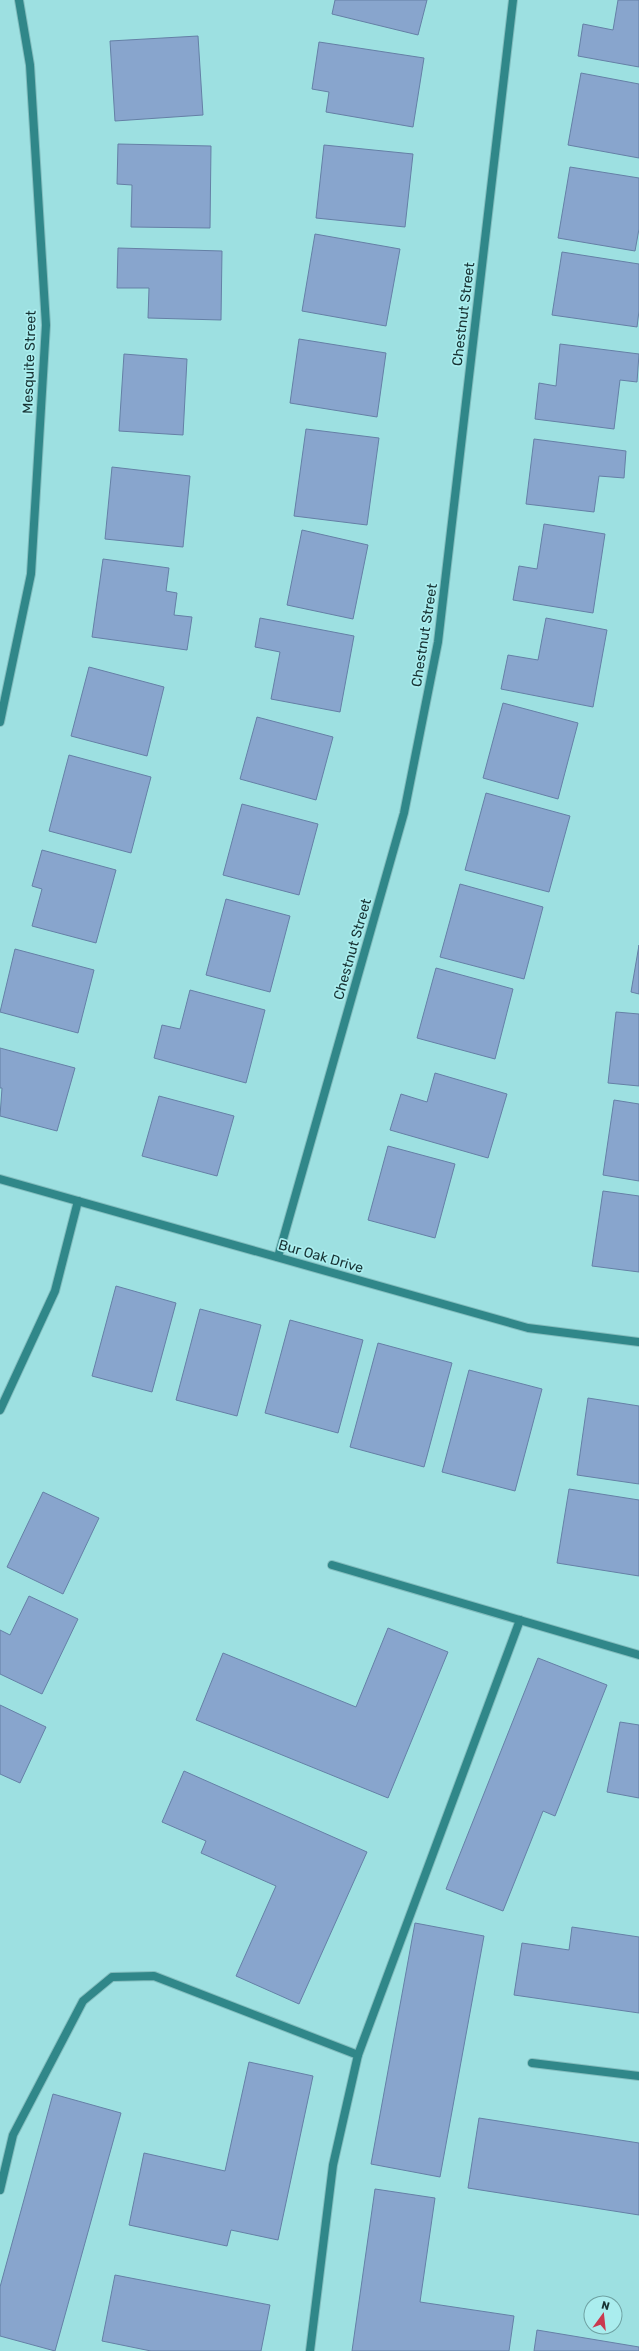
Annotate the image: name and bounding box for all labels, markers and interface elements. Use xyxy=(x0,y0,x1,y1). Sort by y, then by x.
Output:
street label: Chestnut Street xyxy=(449,261,478,367)
street label: Mesquite Street xyxy=(19,309,40,414)
street label: Chestnut Street xyxy=(408,582,441,688)
street label: Chestnut Street xyxy=(330,896,375,1002)
street label: Bur Oak Drive xyxy=(276,1236,365,1277)
north arrow xyxy=(583,2295,623,2335)
text: N xyxy=(600,2299,611,2313)

